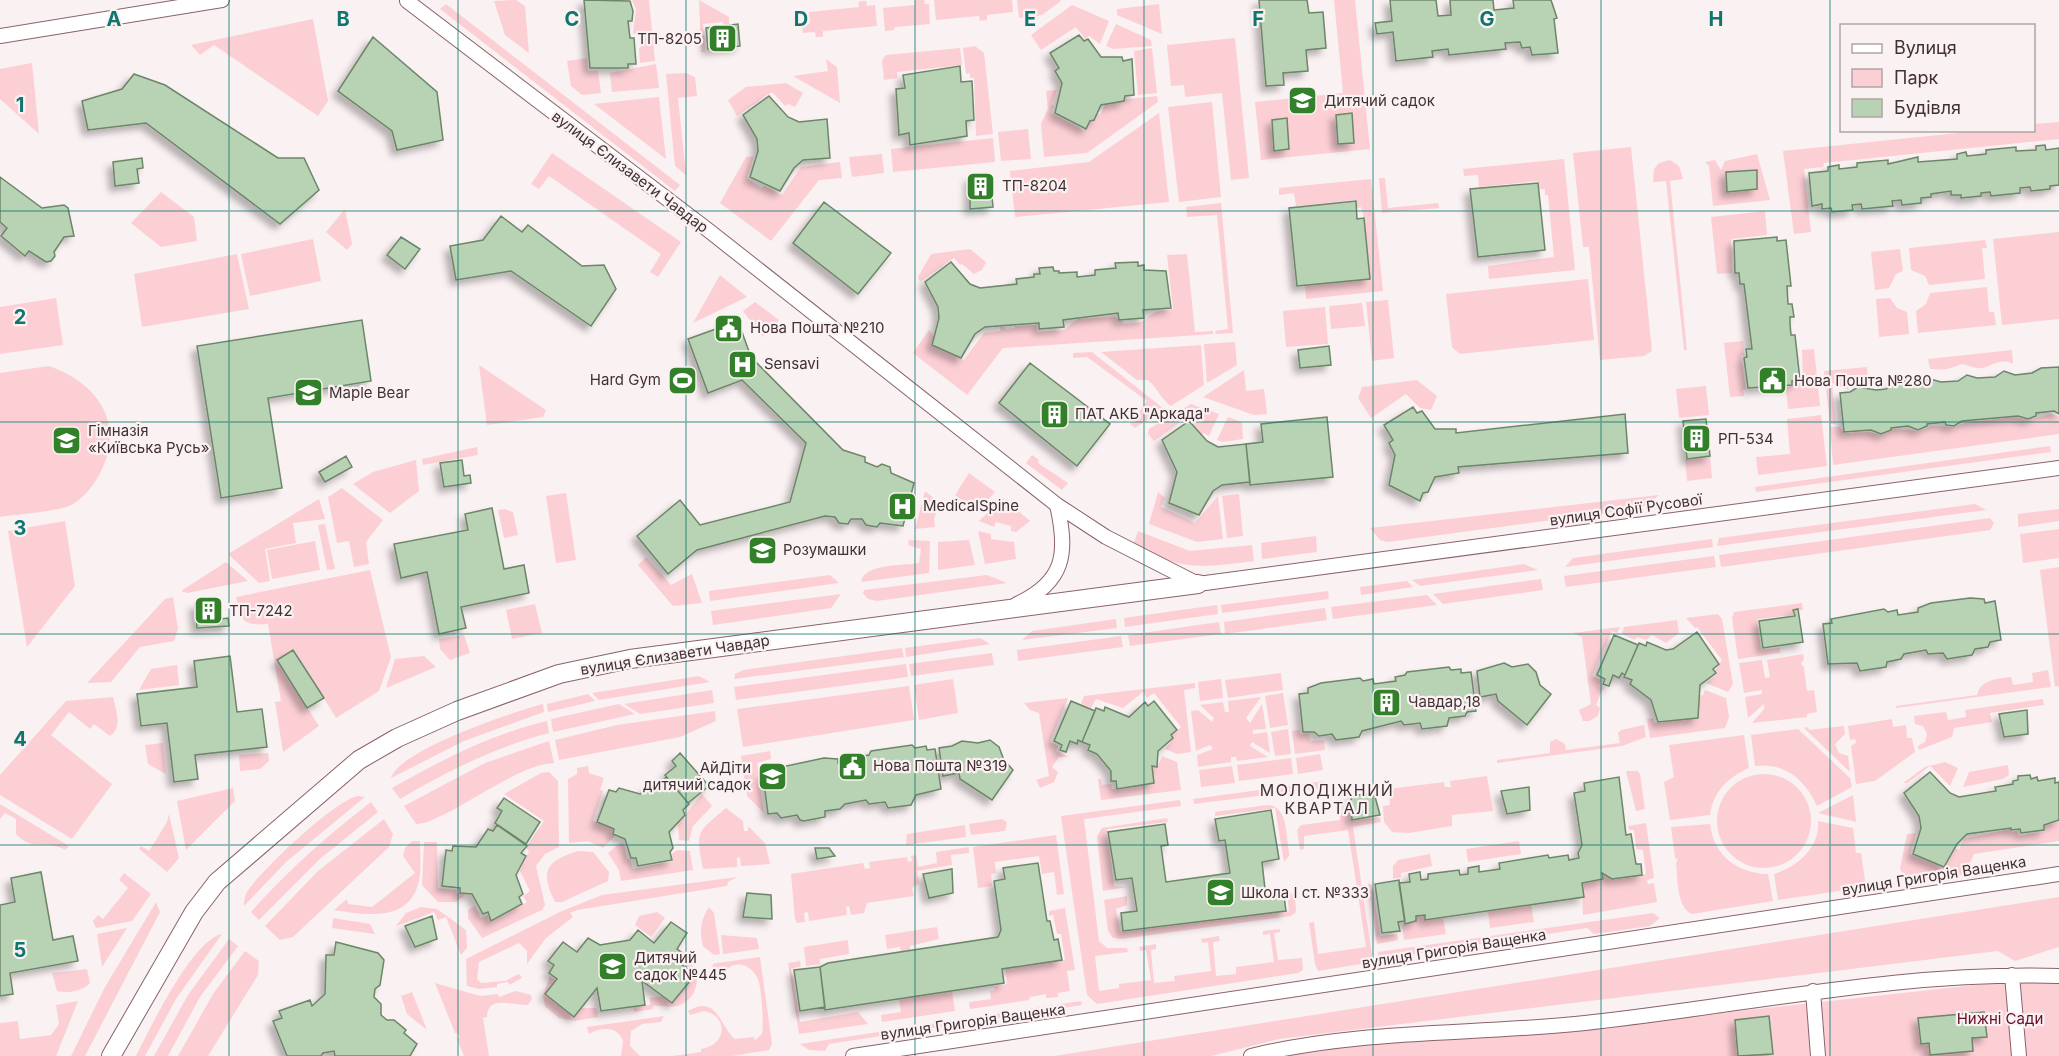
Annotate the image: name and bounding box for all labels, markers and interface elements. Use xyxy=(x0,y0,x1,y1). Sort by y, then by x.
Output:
text: A xyxy=(107,7,122,31)
text: B xyxy=(336,7,350,31)
text: C xyxy=(565,7,579,31)
text: D xyxy=(794,7,808,31)
text: E xyxy=(1024,7,1036,31)
text: F xyxy=(1252,7,1264,31)
text: G xyxy=(1479,7,1495,31)
text: H xyxy=(1709,7,1723,31)
building icon: ТП-8205 xyxy=(707,23,739,55)
legend xyxy=(1840,24,2035,132)
place label: ТП-8205 xyxy=(637,29,702,48)
text: Вулиця xyxy=(1894,37,1957,58)
text: Парк xyxy=(1894,67,1939,88)
school or university icon: Дитячий садок xyxy=(1287,85,1319,117)
place label: Дитячий садок xyxy=(1324,91,1435,110)
text: 1 xyxy=(16,93,24,117)
text: Будівля xyxy=(1894,97,1961,118)
street label: вулиця Єлизавети Чавдар xyxy=(548,106,712,237)
building icon: ТП-8204 xyxy=(965,170,997,202)
place label: ТП-8204 xyxy=(1002,176,1067,195)
text: 2 xyxy=(14,305,26,329)
public building icon: Нова Пошта №210 xyxy=(713,312,745,344)
place label: Нова Пошта №210 xyxy=(750,318,884,337)
hospital icon: Sensavi xyxy=(727,348,759,380)
place label: Sensavi xyxy=(764,354,819,373)
sports icon: Hard Gym xyxy=(666,364,698,396)
public building icon: Нова Пошта №280 xyxy=(1757,365,1789,397)
place label: Hard Gym xyxy=(590,370,661,389)
place label: Нова Пошта №280 xyxy=(1794,371,1932,390)
school or university icon: Maple Bear xyxy=(292,377,324,409)
place label: Maple Bear xyxy=(329,383,410,402)
building icon: ПАТ АКБ "Аркада" xyxy=(1038,398,1070,430)
place label: ПАТ АКБ "Аркада" xyxy=(1075,404,1210,423)
place label: Гімназія «Київська Русь» xyxy=(88,421,209,457)
building icon: РП-534 xyxy=(1681,423,1713,455)
school or university icon: Гімназія «Київська Русь» xyxy=(51,424,83,456)
place label: РП-534 xyxy=(1718,429,1774,448)
street label: вулиця Софії Русової xyxy=(1548,489,1705,530)
hospital icon: MedicalSpine xyxy=(886,490,918,522)
place label: MedicalSpine xyxy=(923,496,1019,515)
text: 3 xyxy=(14,516,26,540)
school or university icon: Розумашки xyxy=(746,534,778,566)
place label: Розумашки xyxy=(783,540,866,559)
building icon: ТП-7242 xyxy=(192,595,224,627)
place label: ТП-7242 xyxy=(229,601,293,620)
street label: вулиця Єлизавети Чавдар xyxy=(579,630,771,679)
building icon: Чавдар,18 xyxy=(1371,686,1403,718)
place label: Чавдар,18 xyxy=(1408,692,1481,711)
text: 4 xyxy=(13,727,27,751)
public building icon: Нова Пошта №319 xyxy=(836,750,868,782)
place label: Нова Пошта №319 xyxy=(873,756,1007,775)
place label: АйДіти дитячий садок xyxy=(643,758,751,794)
school or university icon: АйДіти дитячий садок xyxy=(756,761,788,793)
district label: МОЛОДІЖНИЙ КВАРТАЛ xyxy=(1260,780,1394,818)
street label: вулиця Григорія Ващенка xyxy=(1840,852,2028,899)
school or university icon: Школа І ст. №333 xyxy=(1204,877,1236,909)
place label: Школа І ст. №333 xyxy=(1241,883,1369,902)
street label: вулиця Григорія Ващенка xyxy=(1360,925,1548,972)
text: 5 xyxy=(14,938,26,962)
place label: Дитячий садок №445 xyxy=(634,948,727,984)
school or university icon: Дитячий садок №445 xyxy=(597,951,629,983)
street label: вулиця Григорія Ващенка xyxy=(879,999,1067,1044)
park label: Нижні Сади xyxy=(1957,1009,2043,1028)

